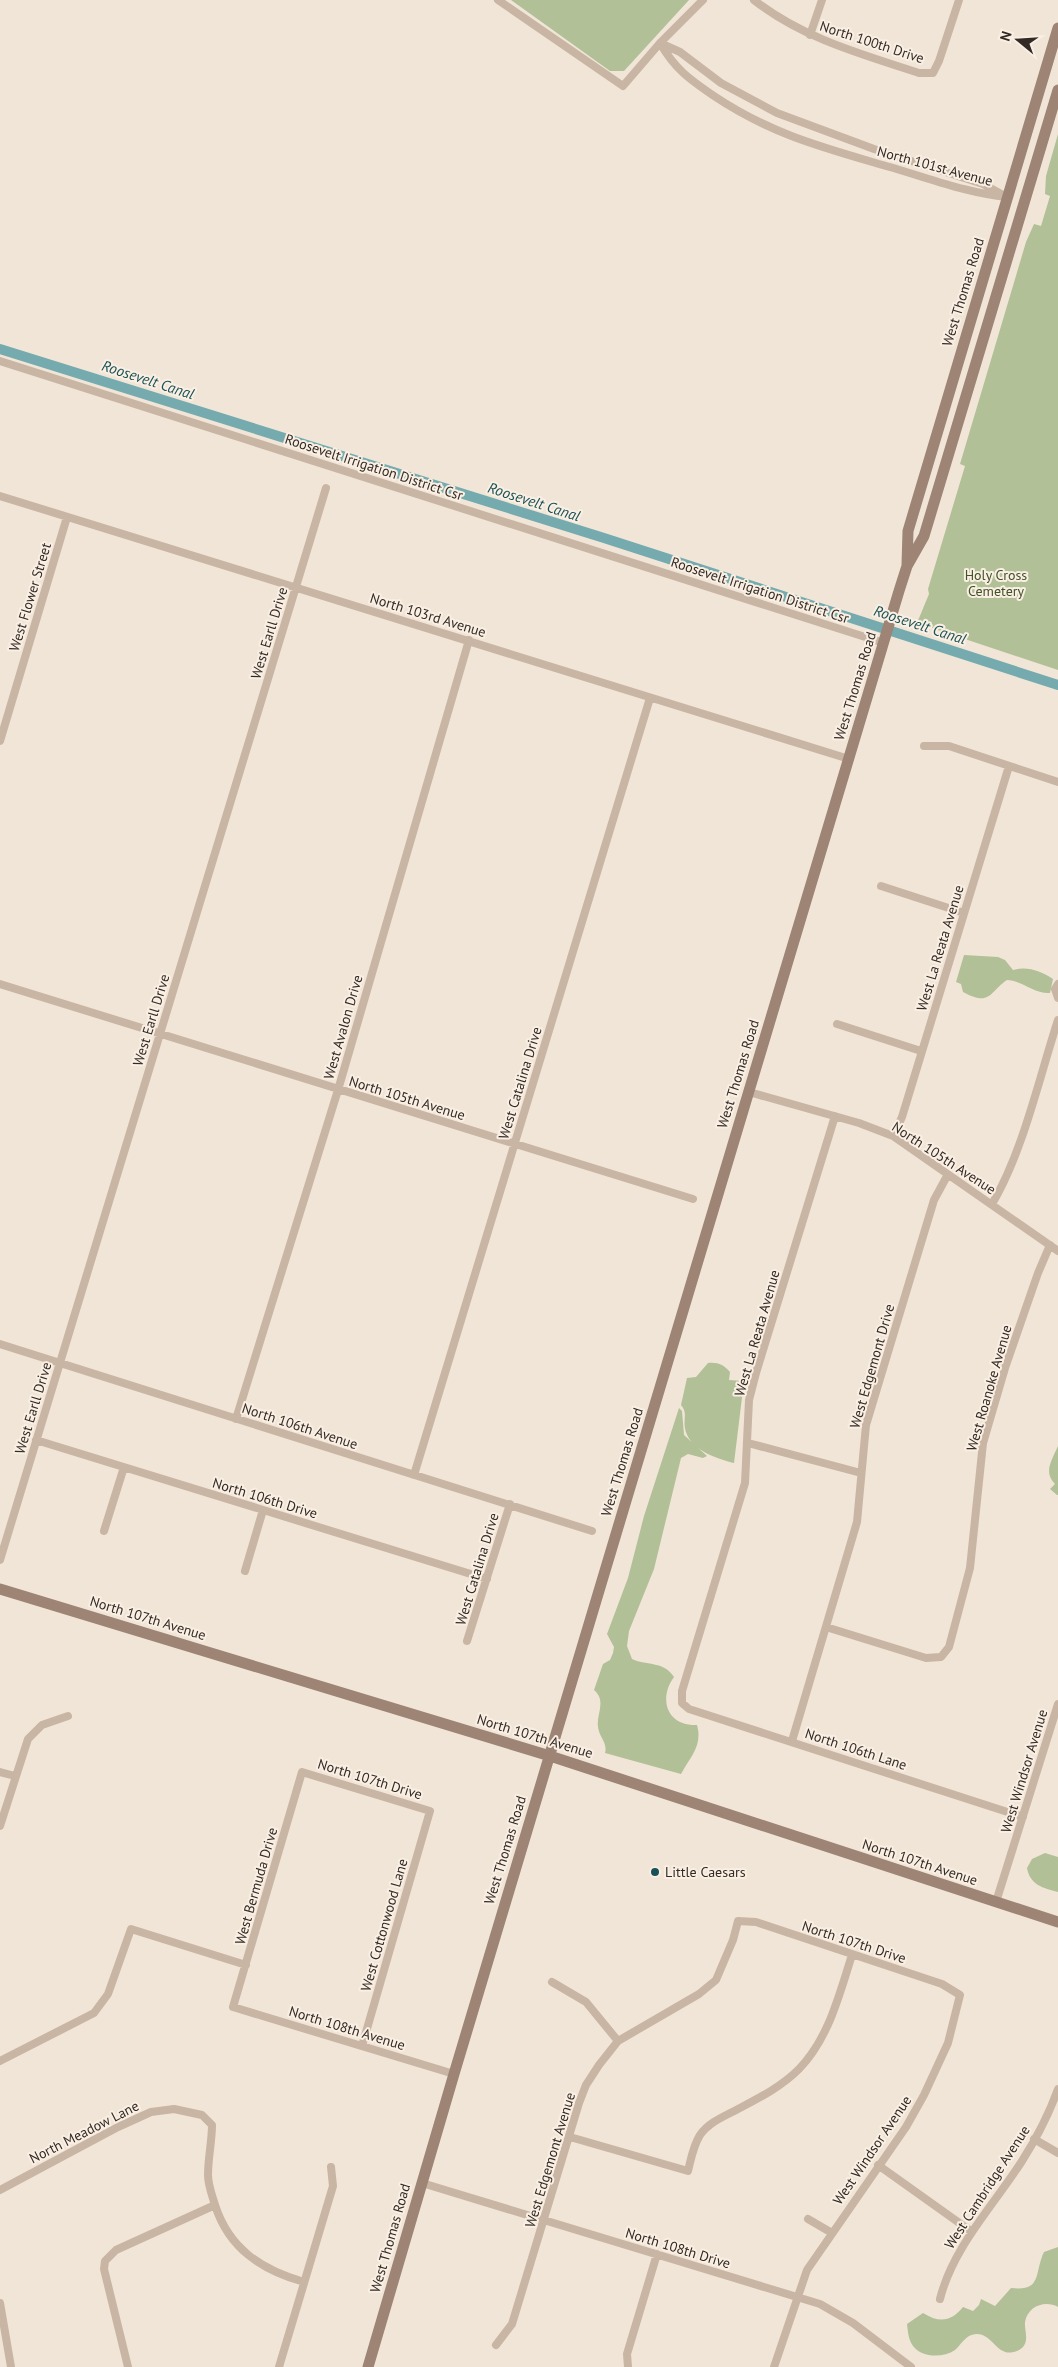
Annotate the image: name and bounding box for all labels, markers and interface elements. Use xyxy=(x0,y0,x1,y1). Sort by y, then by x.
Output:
north arrow xyxy=(993,15,1043,65)
street label: North 100th Drive xyxy=(818,17,926,67)
text: N xyxy=(996,29,1016,43)
street label: North 101st Avenue xyxy=(875,142,995,190)
street label: West Thomas Road xyxy=(938,236,988,348)
water label: Roosevelt Canal xyxy=(100,356,197,403)
street label: Roosevelt Irrigation District Csr xyxy=(283,430,466,504)
water label: Roosevelt Canal xyxy=(486,478,583,525)
street label: West Flower Street xyxy=(5,540,55,654)
street label: Roosevelt Irrigation District Csr xyxy=(669,553,852,627)
park label: Holy Cross Cemetery xyxy=(965,566,1027,600)
street label: West Earll Drive xyxy=(247,585,291,681)
street label: North 103rd Avenue xyxy=(368,589,488,641)
water label: Roosevelt Canal xyxy=(872,601,969,648)
street label: West Thomas Road xyxy=(830,630,880,742)
street label: West La Reata Avenue xyxy=(912,883,968,1013)
street label: West Earll Drive xyxy=(129,972,173,1068)
street label: West Avalon Drive xyxy=(319,973,367,1081)
street label: West Thomas Road xyxy=(713,1018,763,1130)
street label: West Catalina Drive xyxy=(494,1025,546,1141)
street label: North 105th Avenue xyxy=(347,1072,467,1124)
street label: North 105th Avenue xyxy=(889,1118,999,1198)
street label: West La Reata Avenue xyxy=(730,1268,784,1398)
street label: West Edgemont Drive xyxy=(846,1302,898,1430)
street label: West Roanoke Avenue xyxy=(962,1323,1016,1453)
street label: West Earll Drive xyxy=(11,1360,55,1456)
street label: North 106th Avenue xyxy=(240,1399,360,1453)
street label: West Thomas Road xyxy=(597,1406,647,1518)
street label: North 106th Drive xyxy=(210,1474,320,1522)
street label: West Catalina Drive xyxy=(451,1511,503,1627)
street label: North 107th Avenue xyxy=(88,1592,208,1644)
street label: West Windsor Avenue xyxy=(997,1707,1051,1835)
street label: North 107th Avenue xyxy=(475,1710,595,1762)
street label: North 106th Lane xyxy=(803,1724,909,1774)
street label: North 107th Drive xyxy=(316,1755,424,1803)
street label: West Thomas Road xyxy=(480,1794,530,1906)
street label: West Bermuda Drive xyxy=(231,1825,281,1947)
street label: North 107th Avenue xyxy=(860,1835,980,1889)
street label: West Cottonwood Lane xyxy=(356,1857,412,1993)
place label: Little Caesars xyxy=(665,1863,746,1881)
marker: Little Caesars xyxy=(649,1866,661,1878)
street label: North 107th Drive xyxy=(800,1917,908,1967)
street label: North 108th Avenue xyxy=(287,2002,407,2054)
street label: West Edgemont Avenue xyxy=(521,2090,579,2230)
street label: West Windsor Avenue xyxy=(829,2092,915,2208)
street label: North Meadow Lane xyxy=(26,2097,142,2167)
street label: West Cambridge Avenue xyxy=(940,2122,1034,2252)
street label: West Thomas Road xyxy=(366,2181,414,2295)
street label: North 108th Drive xyxy=(623,2224,733,2272)

